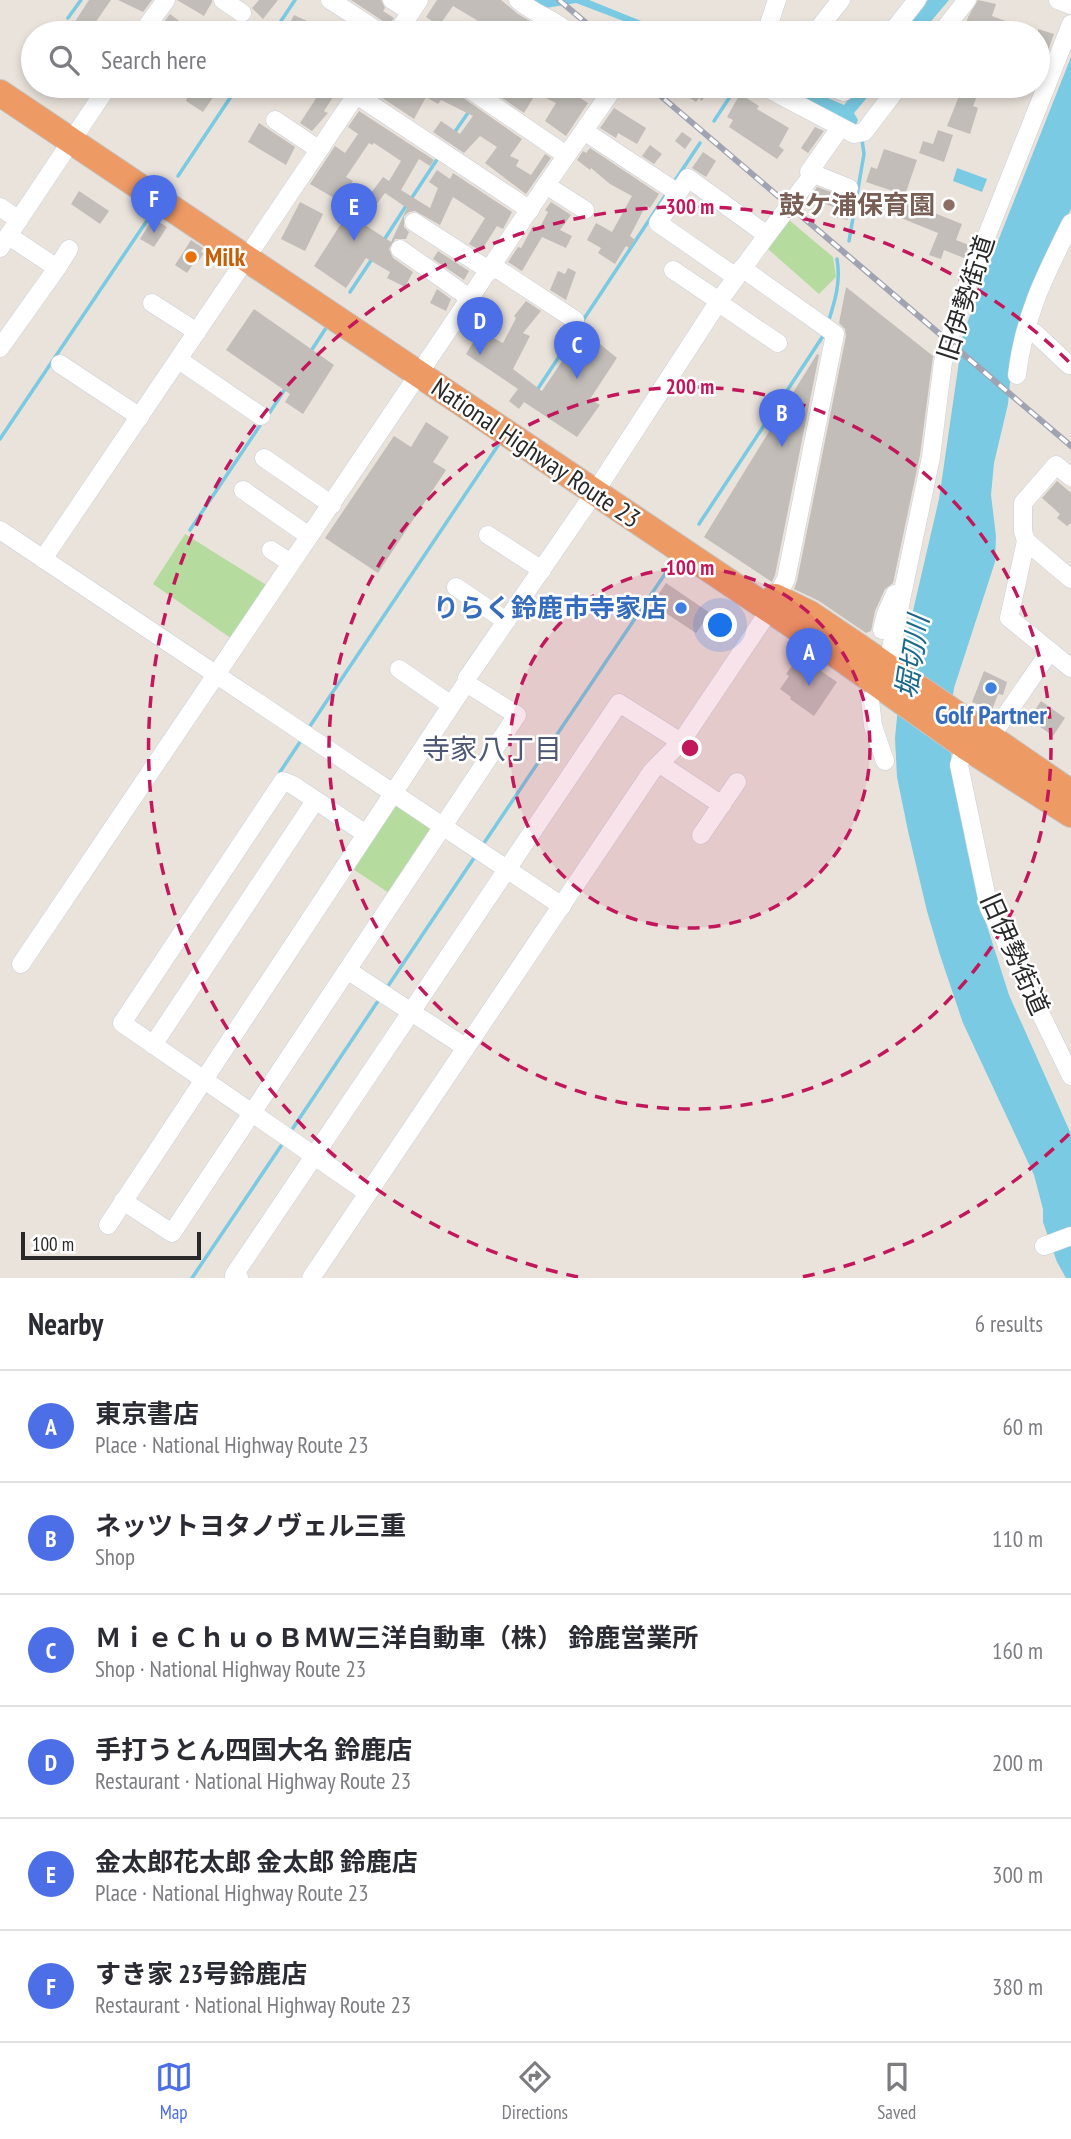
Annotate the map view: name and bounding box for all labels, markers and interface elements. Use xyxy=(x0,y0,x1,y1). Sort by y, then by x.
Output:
search box xyxy=(21,21,1050,98)
icon: search xyxy=(45,41,83,79)
text: Search here xyxy=(101,43,207,76)
pin: F xyxy=(131,175,177,233)
pin: E xyxy=(331,183,377,241)
place label: 鼓ケ浦保育園 xyxy=(779,188,935,221)
text: 300 m xyxy=(666,193,714,220)
marker: 鼓ケ浦保育園 xyxy=(941,197,957,213)
street label: 旧伊勢街道 xyxy=(930,231,1001,365)
place label: Milk xyxy=(205,240,245,273)
marker: Milk xyxy=(183,249,199,265)
pin: D xyxy=(457,297,503,355)
pin: C xyxy=(554,321,600,379)
street label: National Highway Route 23 xyxy=(426,370,647,535)
text: 200 m xyxy=(666,373,714,400)
pin: B xyxy=(759,389,805,447)
text: 100 m xyxy=(666,554,714,581)
place label: りらく鈴鹿市寺家店 xyxy=(433,591,667,624)
marker: りらく鈴鹿市寺家店 xyxy=(673,600,689,616)
your location xyxy=(703,608,737,642)
water label: 堀切川 xyxy=(887,610,937,701)
pin: A xyxy=(786,628,832,686)
marker: Golf Partner xyxy=(983,680,999,696)
place label: Golf Partner xyxy=(935,698,1047,731)
district label: 寺家八丁目 xyxy=(422,730,562,767)
centre of rings xyxy=(678,736,702,760)
street label: 旧伊勢街道 xyxy=(974,888,1057,1020)
scale bar xyxy=(21,1229,201,1261)
text: 100 m xyxy=(32,1232,74,1256)
text: Nearby xyxy=(28,1304,103,1343)
text: 6 results xyxy=(975,1309,1043,1338)
text: 東京書店 xyxy=(95,1397,199,1430)
text: A xyxy=(45,1412,57,1441)
text: 60 m xyxy=(1002,1412,1043,1441)
text: Place · National Highway Route 23 xyxy=(95,1430,369,1459)
text: ネッツトヨタノヴェル三重 xyxy=(95,1509,406,1542)
text: B xyxy=(45,1524,57,1553)
text: 110 m xyxy=(992,1524,1043,1553)
text: Shop xyxy=(95,1542,135,1571)
text: ＭｉｅＣｈｕｏＢＭＷ三洋自動車（株） 鈴鹿営業所 xyxy=(95,1621,698,1654)
text: C xyxy=(46,1636,56,1665)
text: 160 m xyxy=(992,1636,1043,1665)
text: Shop · National Highway Route 23 xyxy=(95,1654,366,1683)
text: 手打うとん四国大名 鈴鹿店 xyxy=(95,1733,412,1766)
text: D xyxy=(45,1748,57,1777)
text: 200 m xyxy=(992,1748,1043,1777)
text: Restaurant · National Highway Route 23 xyxy=(95,1766,411,1795)
text: 金太郎花太郎 金太郎 鈴鹿店 xyxy=(95,1845,418,1878)
text: E xyxy=(46,1860,56,1889)
text: 300 m xyxy=(992,1860,1043,1889)
text: Place · National Highway Route 23 xyxy=(95,1878,369,1907)
text: すき家 23号鈴鹿店 xyxy=(95,1957,307,1990)
text: F xyxy=(46,1972,56,2001)
text: 380 m xyxy=(992,1972,1043,2001)
text: Restaurant · National Highway Route 23 xyxy=(95,1990,411,2019)
tab: Map xyxy=(155,2058,193,2124)
tab: Directions xyxy=(502,2058,568,2124)
tab: Saved xyxy=(877,2058,916,2124)

